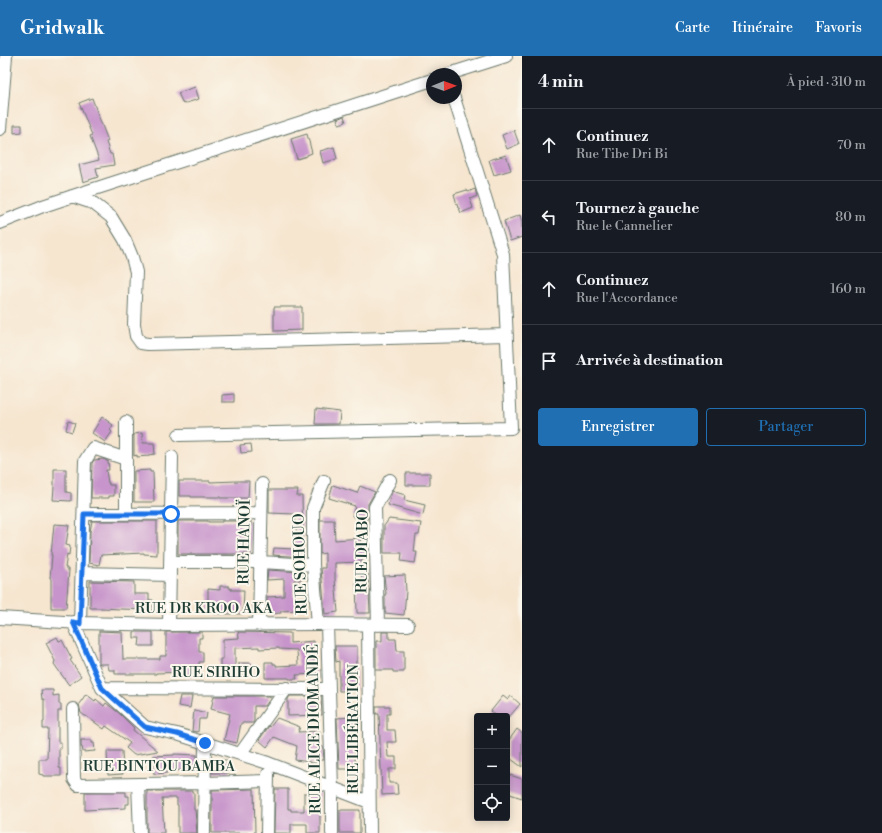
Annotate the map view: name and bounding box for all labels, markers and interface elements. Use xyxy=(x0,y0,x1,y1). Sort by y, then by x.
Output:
text: Gridwalk xyxy=(20,16,104,40)
text: Carte xyxy=(675,19,710,37)
text: Itinéraire xyxy=(732,19,793,37)
text: Favoris xyxy=(815,19,862,37)
north arrow xyxy=(426,68,462,104)
text: 4 min xyxy=(538,71,583,93)
text: À pied · 310 m xyxy=(786,74,866,90)
text: Continuez xyxy=(576,127,648,146)
icon: ahead xyxy=(538,134,560,156)
text: 70 m xyxy=(837,137,866,153)
text: Rue Tibe Dri Bi xyxy=(576,146,668,162)
text: Tournez à gauche xyxy=(576,199,699,218)
icon: left xyxy=(538,206,560,228)
text: 80 m xyxy=(835,209,866,225)
text: Rue le Cannelier xyxy=(576,218,673,234)
text: Continuez xyxy=(576,271,648,290)
icon: ahead xyxy=(538,278,560,300)
text: 160 m xyxy=(830,281,866,297)
text: Rue l'Accordance xyxy=(576,290,678,306)
icon: arrive xyxy=(538,350,560,372)
text: Arrivée à destination xyxy=(576,351,723,370)
button: Enregistrer xyxy=(538,408,698,446)
button: Partager xyxy=(706,408,866,446)
street label: RUE HANOÏ xyxy=(234,499,255,585)
route start xyxy=(162,505,180,523)
street label: RUE DIABO xyxy=(352,508,373,593)
street label: RUE SOHOUO xyxy=(289,513,312,615)
street label: RUE DR KROO AKA xyxy=(135,599,274,618)
street label: RUE ALICE DIOMANDÉ xyxy=(303,644,325,814)
street label: RUE SIRIHO xyxy=(172,663,261,682)
street label: RUE LIBÉRATION xyxy=(343,664,363,794)
map controls xyxy=(474,713,510,821)
button: + xyxy=(474,713,510,749)
route end xyxy=(196,734,214,752)
button: − xyxy=(474,749,510,785)
street label: RUE BINTOU BAMBA xyxy=(83,757,236,776)
button: locate xyxy=(474,785,510,821)

